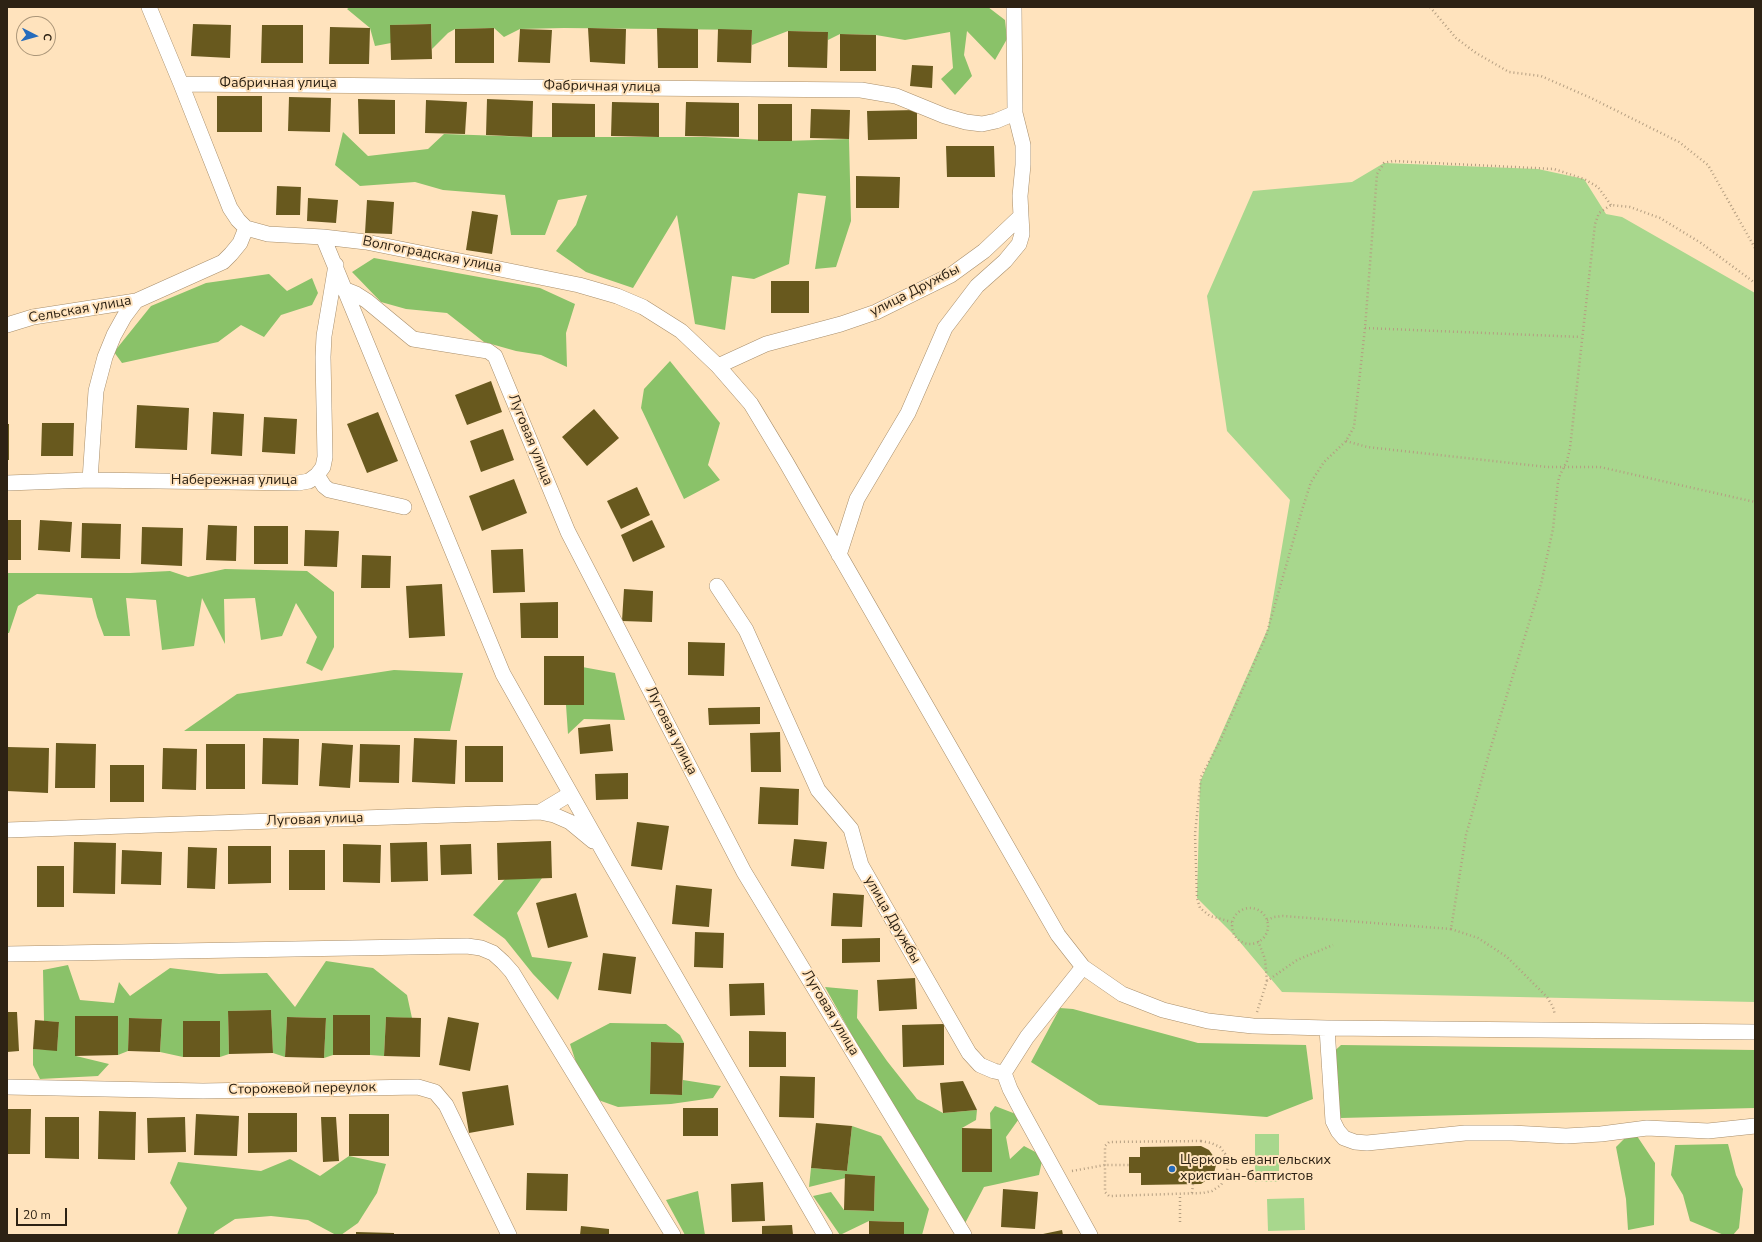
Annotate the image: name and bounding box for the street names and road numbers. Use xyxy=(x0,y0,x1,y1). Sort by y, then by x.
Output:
street label: Фабричная улица xyxy=(219,76,337,92)
street label: Фабричная улица xyxy=(543,78,661,96)
street label: Волгоградская улица xyxy=(361,233,503,277)
street label: улица Дружбы xyxy=(867,261,963,321)
street label: Сельская улица xyxy=(27,293,133,327)
street label: Луговая улица xyxy=(504,392,556,488)
street label: Набережная улица xyxy=(171,473,297,489)
street label: Луговая улица xyxy=(641,684,701,778)
street label: Луговая улица xyxy=(266,810,364,830)
street label: улица Дружбы xyxy=(860,873,924,967)
street label: Луговая улица xyxy=(798,967,862,1059)
street label: Сторожевой переулок xyxy=(228,1079,376,1099)

